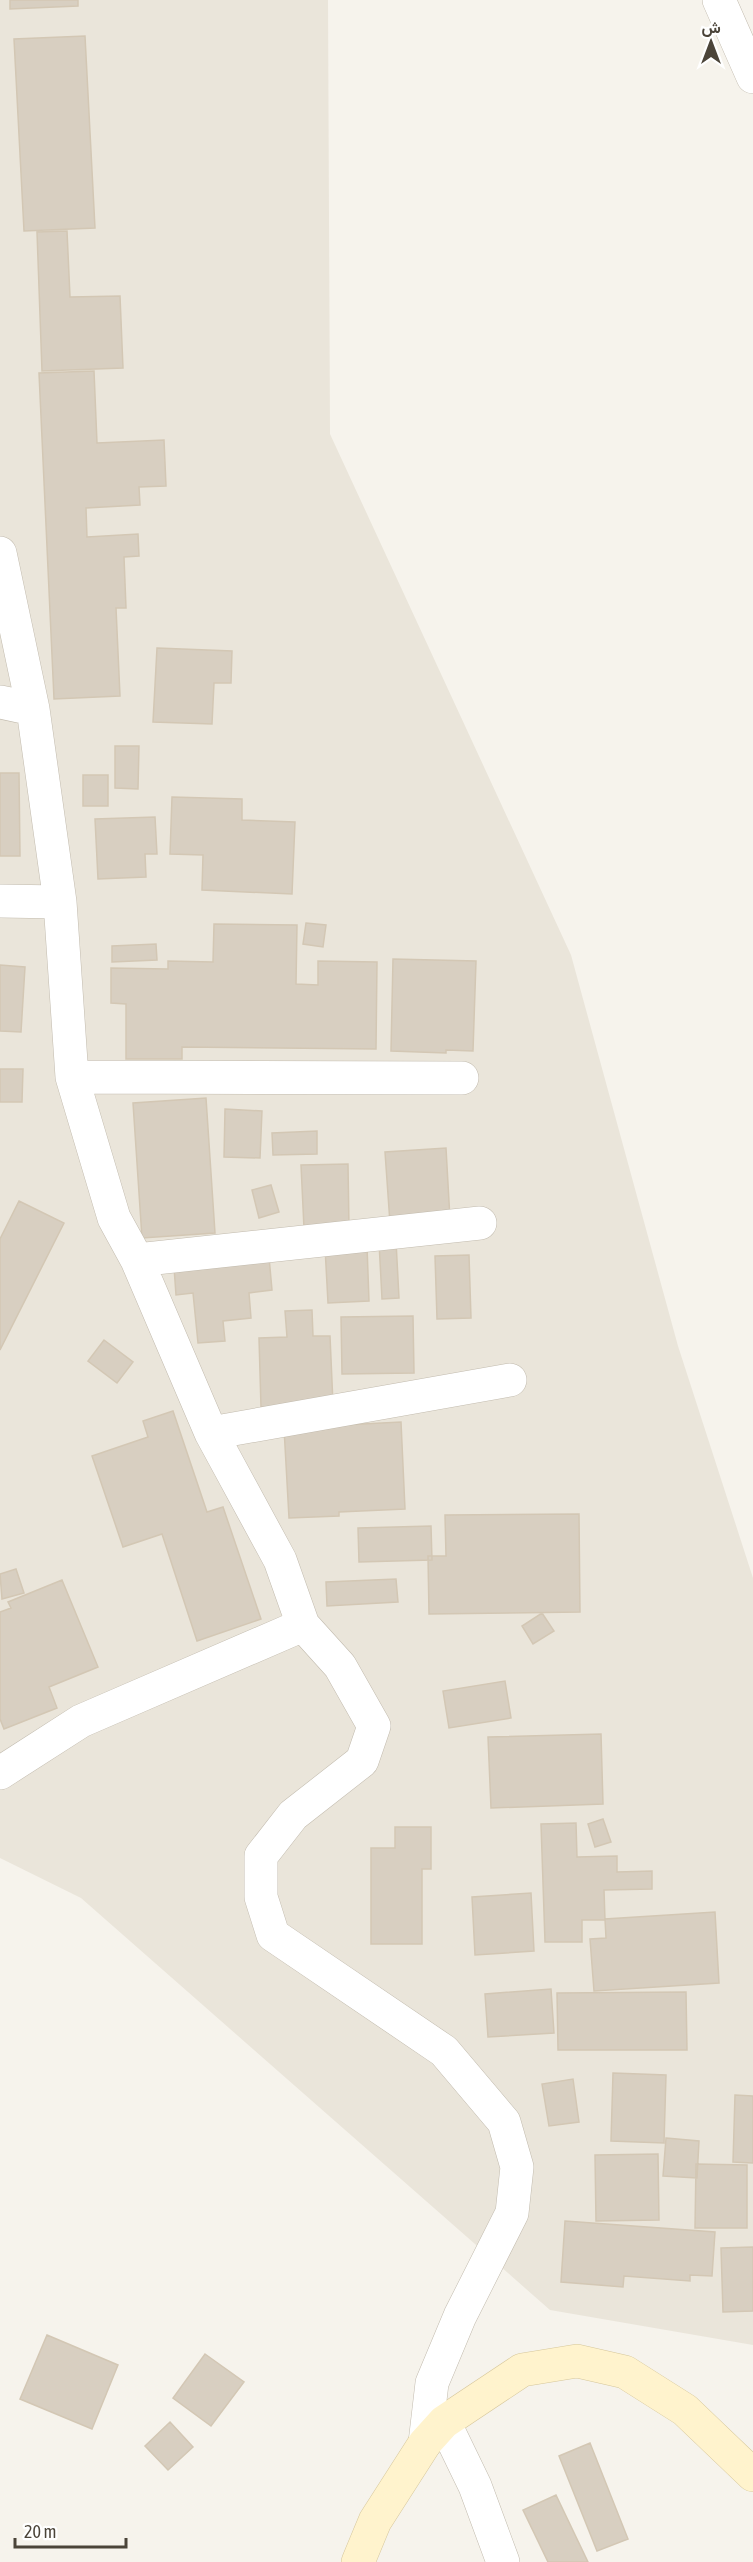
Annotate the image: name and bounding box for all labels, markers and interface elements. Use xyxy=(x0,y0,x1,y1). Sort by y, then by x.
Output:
north arrow xyxy=(681,12,741,72)
text: ش xyxy=(701,18,721,37)
scale bar xyxy=(15,2511,126,2549)
text: 20 m xyxy=(24,2521,56,2542)

